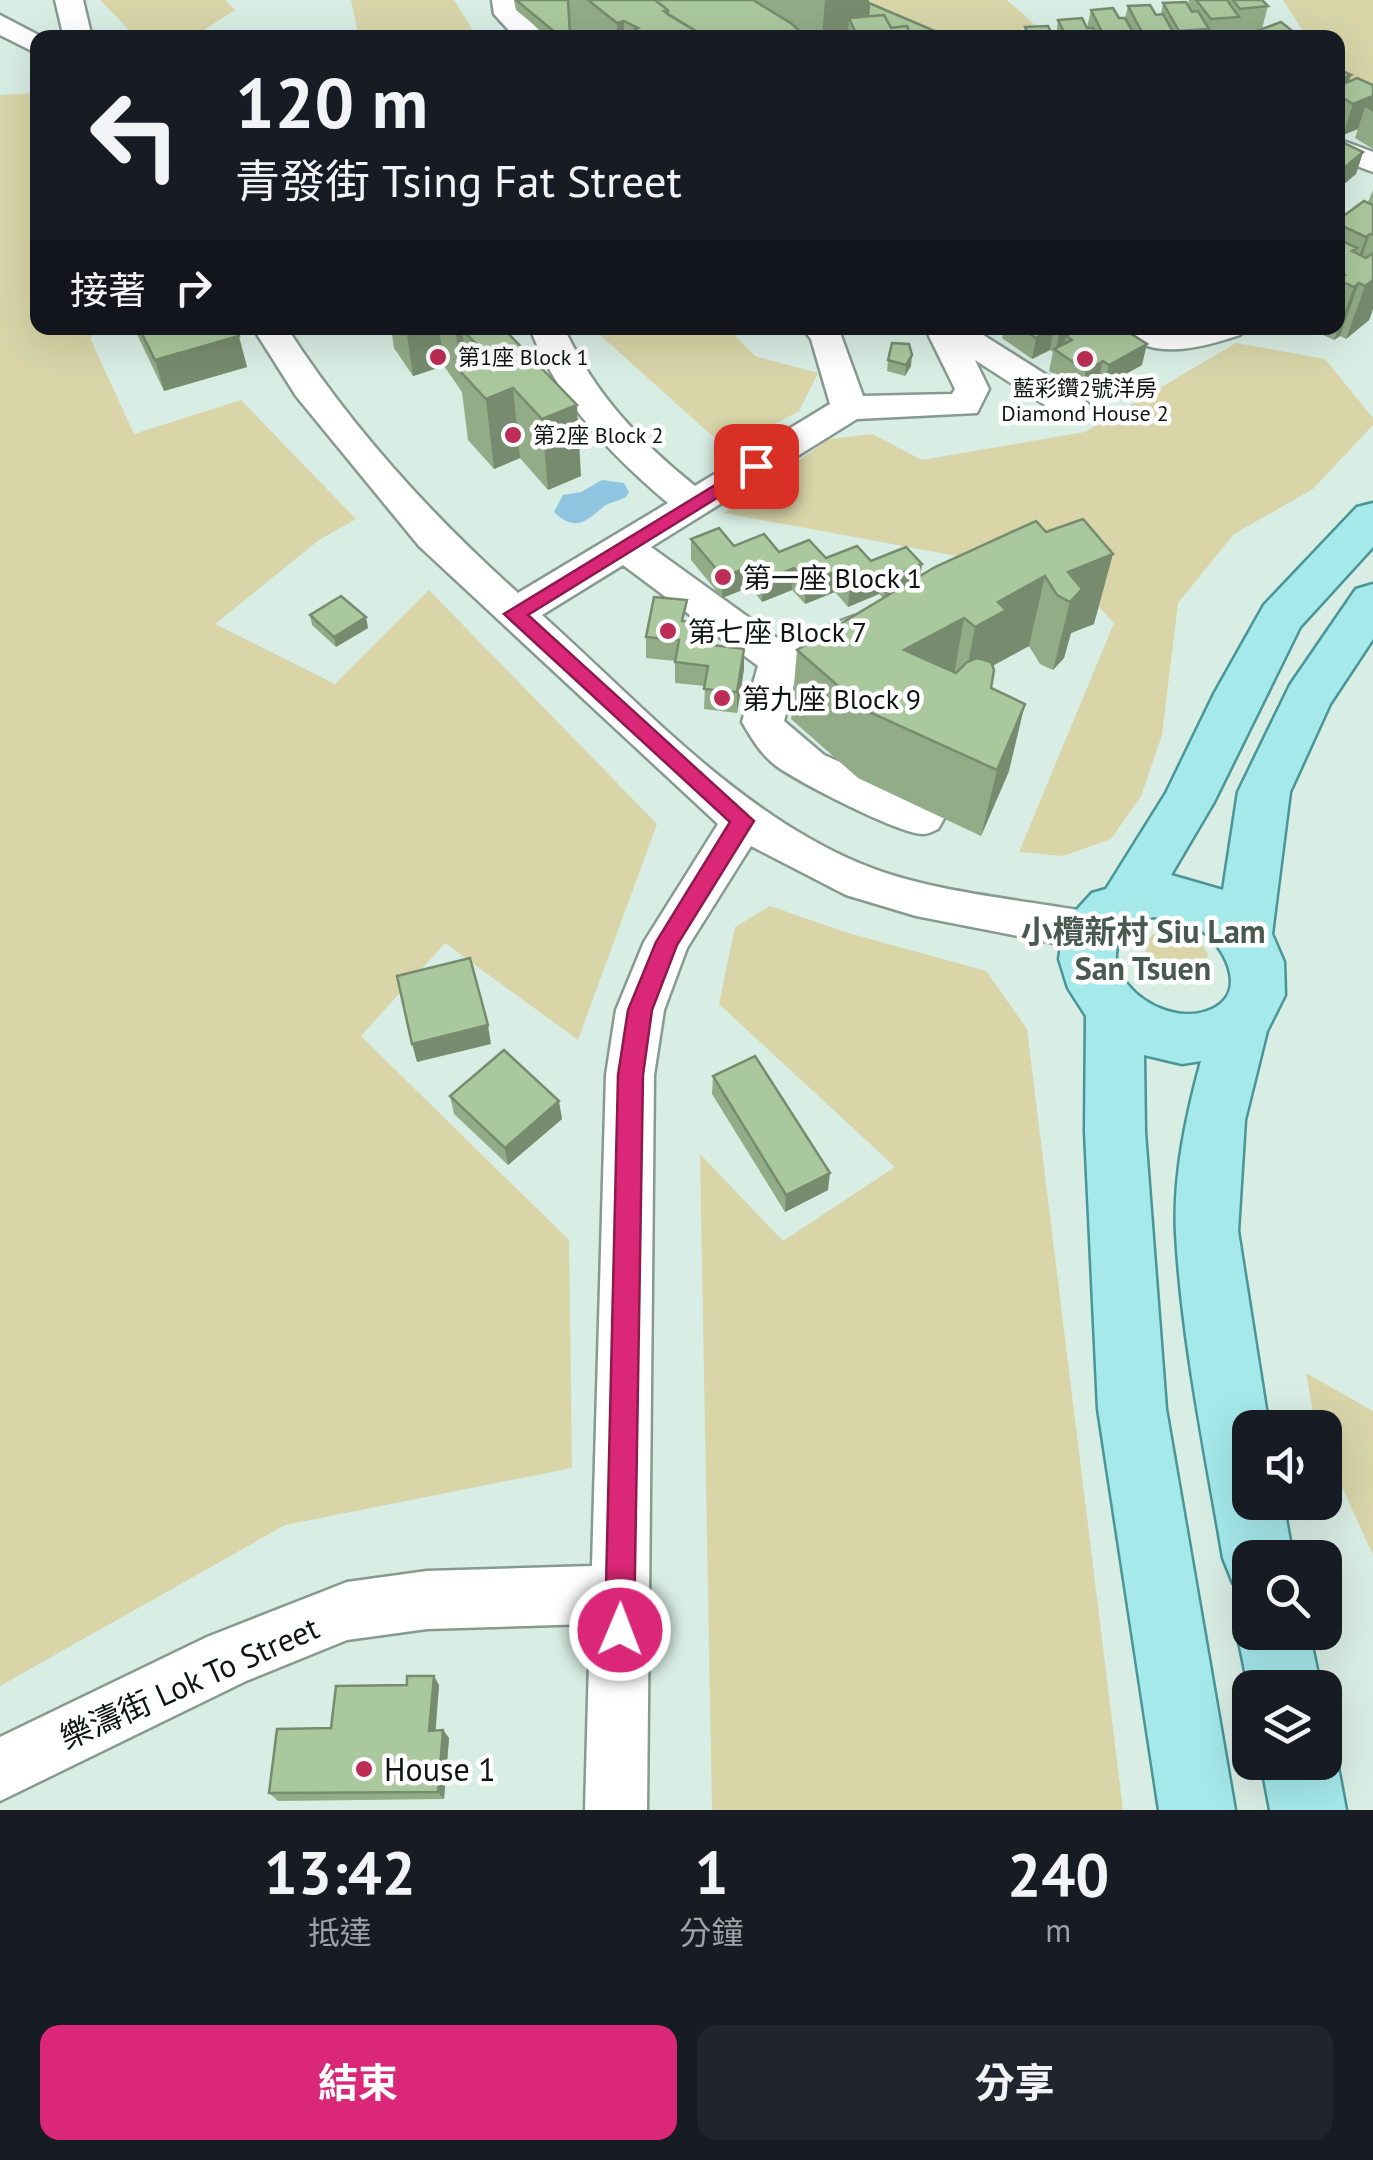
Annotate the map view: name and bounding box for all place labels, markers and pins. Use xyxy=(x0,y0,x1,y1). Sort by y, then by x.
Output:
place label: 第1座 Block 1 xyxy=(458,343,589,371)
marker: 第1座 Block 1 xyxy=(427,346,449,368)
marker: 藍彩鑽2號洋房 Diamond House 2 xyxy=(1074,348,1096,370)
place label: 藍彩鑽2號洋房 Diamond House 2 xyxy=(1001,374,1169,427)
place label: 第2座 Block 2 xyxy=(533,421,664,449)
marker: 第2座 Block 2 xyxy=(502,424,524,446)
pin xyxy=(714,424,799,509)
place label: 第一座 Block 1 xyxy=(743,559,922,596)
marker: 第一座 Block 1 xyxy=(712,566,734,588)
place label: 第七座 Block 7 xyxy=(688,613,867,650)
marker: 第七座 Block 7 xyxy=(657,620,679,642)
place label: 第九座 Block 9 xyxy=(742,680,921,717)
marker: 第九座 Block 9 xyxy=(711,687,733,709)
place label: House 1 xyxy=(384,1748,496,1790)
marker: House 1 xyxy=(353,1758,375,1780)

